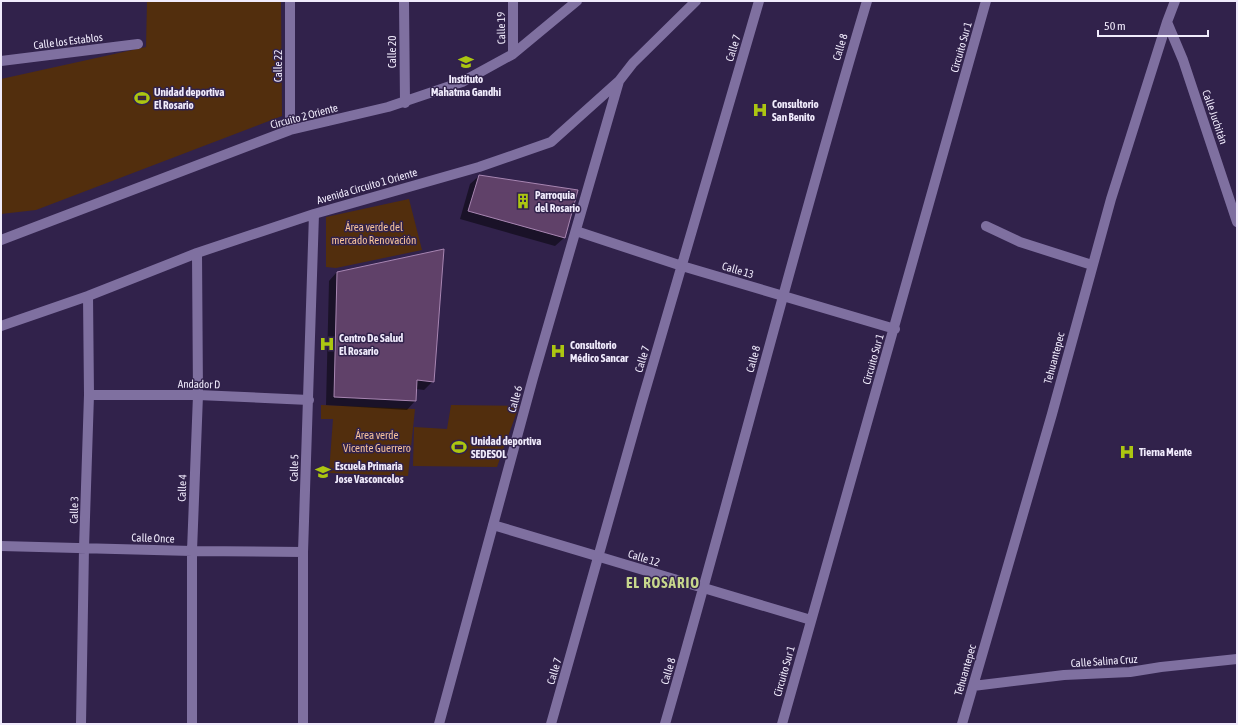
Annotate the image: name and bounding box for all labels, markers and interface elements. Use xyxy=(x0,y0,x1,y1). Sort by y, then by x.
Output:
street label: Calle 19 xyxy=(495,12,507,44)
scale bar xyxy=(1098,12,1208,38)
text: 50 m xyxy=(1104,19,1126,33)
street label: Circuito Sur 1 xyxy=(948,20,974,74)
street label: Calle los Establos xyxy=(33,31,103,51)
street label: Calle 8 xyxy=(830,32,850,62)
street label: Calle 7 xyxy=(723,33,743,63)
street label: Calle 20 xyxy=(386,36,398,68)
street label: Calle 22 xyxy=(272,50,284,82)
school or university icon: Instituto Mahatma Gandhi xyxy=(457,53,475,71)
place label: Instituto Mahatma Gandhi xyxy=(431,73,501,98)
place label: Unidad deportiva El Rosario xyxy=(154,86,224,111)
street label: Calle Juchitán xyxy=(1200,88,1230,146)
sports icon: Unidad deportiva El Rosario xyxy=(133,89,151,107)
place label: Consultorio San Benito xyxy=(772,98,819,123)
street label: Circuito 2 Oriente xyxy=(269,101,339,131)
hospital icon: Consultorio San Benito xyxy=(751,101,769,119)
street label: Avenida Circuito 1 Oriente xyxy=(315,166,419,206)
place label: Parroquia del Rosario xyxy=(535,189,580,214)
building icon: Parroquia del Rosario xyxy=(514,192,532,210)
park label: Área verde del mercado Renovación xyxy=(332,221,416,246)
street label: Calle 13 xyxy=(721,260,755,280)
street label: Tehuantepec xyxy=(1041,330,1067,385)
place label: Centro De Salud El Rosario xyxy=(339,332,403,357)
street label: Circuito Sur 1 xyxy=(860,332,886,386)
hospital icon: Centro De Salud El Rosario xyxy=(318,335,336,353)
place label: Consultorio Médico Sancar xyxy=(570,339,629,364)
hospital icon: Consultorio Médico Sancar xyxy=(549,342,567,360)
street label: Calle 7 xyxy=(632,344,652,374)
street label: Calle 8 xyxy=(744,344,762,374)
street label: Andador D xyxy=(178,378,220,390)
street label: Calle 6 xyxy=(506,384,524,414)
park label: Área verde Vicente Guerrero xyxy=(343,429,411,454)
place label: Unidad deportiva SEDESOL xyxy=(471,435,541,460)
sports icon: Unidad deportiva SEDESOL xyxy=(450,438,468,456)
hospital icon: Tierna Mente xyxy=(1118,443,1136,461)
place label: Tierna Mente xyxy=(1139,446,1192,458)
street label: Calle 5 xyxy=(288,454,300,482)
place label: Escuela Primaria Jose Vasconcelos xyxy=(334,460,404,485)
school or university icon: Escuela Primaria Jose Vasconcelos xyxy=(314,463,332,481)
street label: Calle 4 xyxy=(176,474,188,502)
street label: Calle 3 xyxy=(68,496,80,524)
street label: Calle Once xyxy=(131,531,175,545)
street label: Calle 12 xyxy=(627,547,661,569)
district label: EL ROSARIO xyxy=(626,574,700,591)
street label: Tehuantepec xyxy=(952,642,978,697)
street label: Circuito Sur 1 xyxy=(771,644,797,698)
street label: Calle Salina Cruz xyxy=(1070,653,1138,669)
street label: Calle 7 xyxy=(544,656,564,686)
street label: Calle 8 xyxy=(658,656,678,686)

